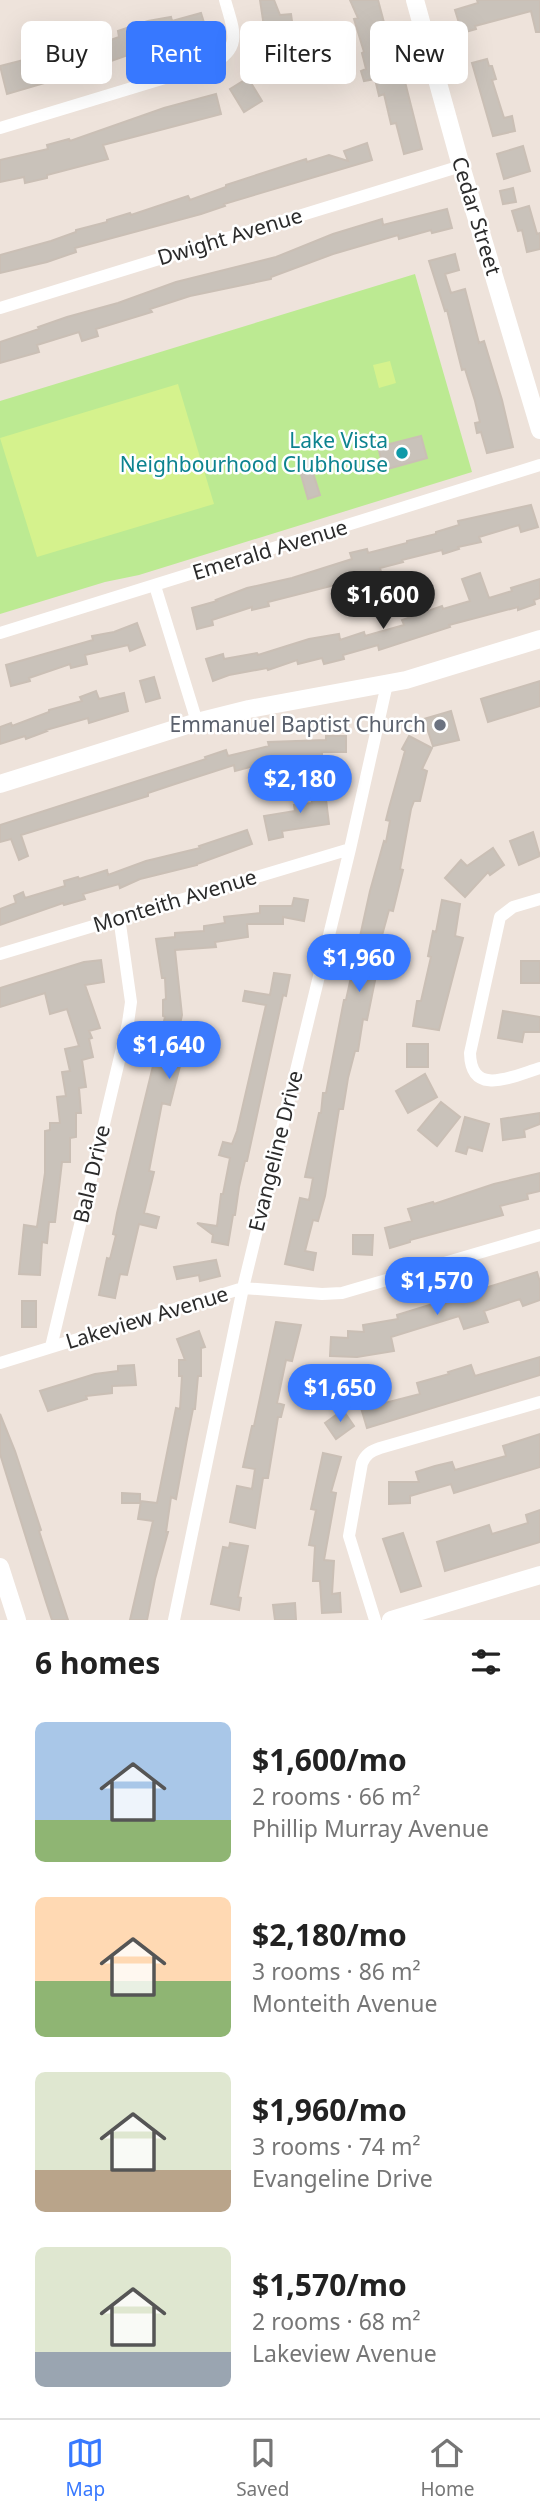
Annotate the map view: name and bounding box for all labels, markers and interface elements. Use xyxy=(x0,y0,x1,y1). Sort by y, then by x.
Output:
chip: Buy xyxy=(21,21,112,84)
chip: Rent xyxy=(126,21,226,84)
chip: Filters xyxy=(240,21,356,84)
chip: New xyxy=(370,21,468,84)
street label: Cedar Street xyxy=(446,153,508,279)
street label: Dwight Avenue xyxy=(154,201,305,271)
place label: Lake Vista Neighbourhood Clubhouse xyxy=(120,426,388,478)
marker: Lake Vista Neighbourhood Clubhouse xyxy=(394,445,410,461)
street label: Emerald Avenue xyxy=(189,512,351,586)
pin: $1,600 xyxy=(326,572,440,631)
text: $1,600 xyxy=(347,578,419,610)
place label: Emmanuel Baptist Church xyxy=(170,710,426,738)
marker: Emmanuel Baptist Church xyxy=(432,717,448,733)
pin: $2,180 xyxy=(243,756,357,815)
text: $2,180 xyxy=(264,762,336,794)
street label: Monteith Avenue xyxy=(90,862,260,938)
pin: $1,960 xyxy=(302,934,416,994)
text: $1,960 xyxy=(323,941,395,973)
pin: $1,640 xyxy=(112,1021,226,1081)
text: $1,640 xyxy=(133,1028,205,1060)
street label: Evangeline Drive xyxy=(241,1067,309,1234)
street label: Bala Drive xyxy=(66,1122,116,1226)
pin: $1,570 xyxy=(380,1258,494,1317)
text: $1,570 xyxy=(401,1264,473,1296)
street label: Lakeview Avenue xyxy=(62,1279,231,1355)
pin: $1,650 xyxy=(283,1364,397,1424)
text: $1,650 xyxy=(304,1371,376,1403)
text: 6 homes xyxy=(35,1642,160,1683)
icon: filters xyxy=(467,1643,505,1681)
text: $1,600/mo xyxy=(252,1739,407,1780)
icon: home xyxy=(91,1750,175,1834)
text: 2 rooms · 66 m² xyxy=(252,1780,421,1812)
text: Phillip Murray Avenue xyxy=(252,1812,489,1844)
text: $2,180/mo xyxy=(252,1914,407,1955)
icon: home xyxy=(91,1925,175,2009)
text: 3 rooms · 86 m² xyxy=(252,1955,421,1987)
text: Monteith Avenue xyxy=(252,1987,437,2019)
text: $1,960/mo xyxy=(252,2089,407,2130)
icon: home xyxy=(91,2100,175,2184)
text: 3 rooms · 74 m² xyxy=(252,2130,421,2162)
text: Evangeline Drive xyxy=(252,2162,433,2194)
text: $1,570/mo xyxy=(252,2264,407,2305)
icon: home xyxy=(91,2275,175,2359)
text: 2 rooms · 68 m² xyxy=(252,2305,421,2337)
text: Lakeview Avenue xyxy=(252,2337,437,2369)
tab: Map xyxy=(66,2434,105,2502)
tab: Saved xyxy=(236,2434,289,2502)
tab: Home xyxy=(420,2434,474,2502)

